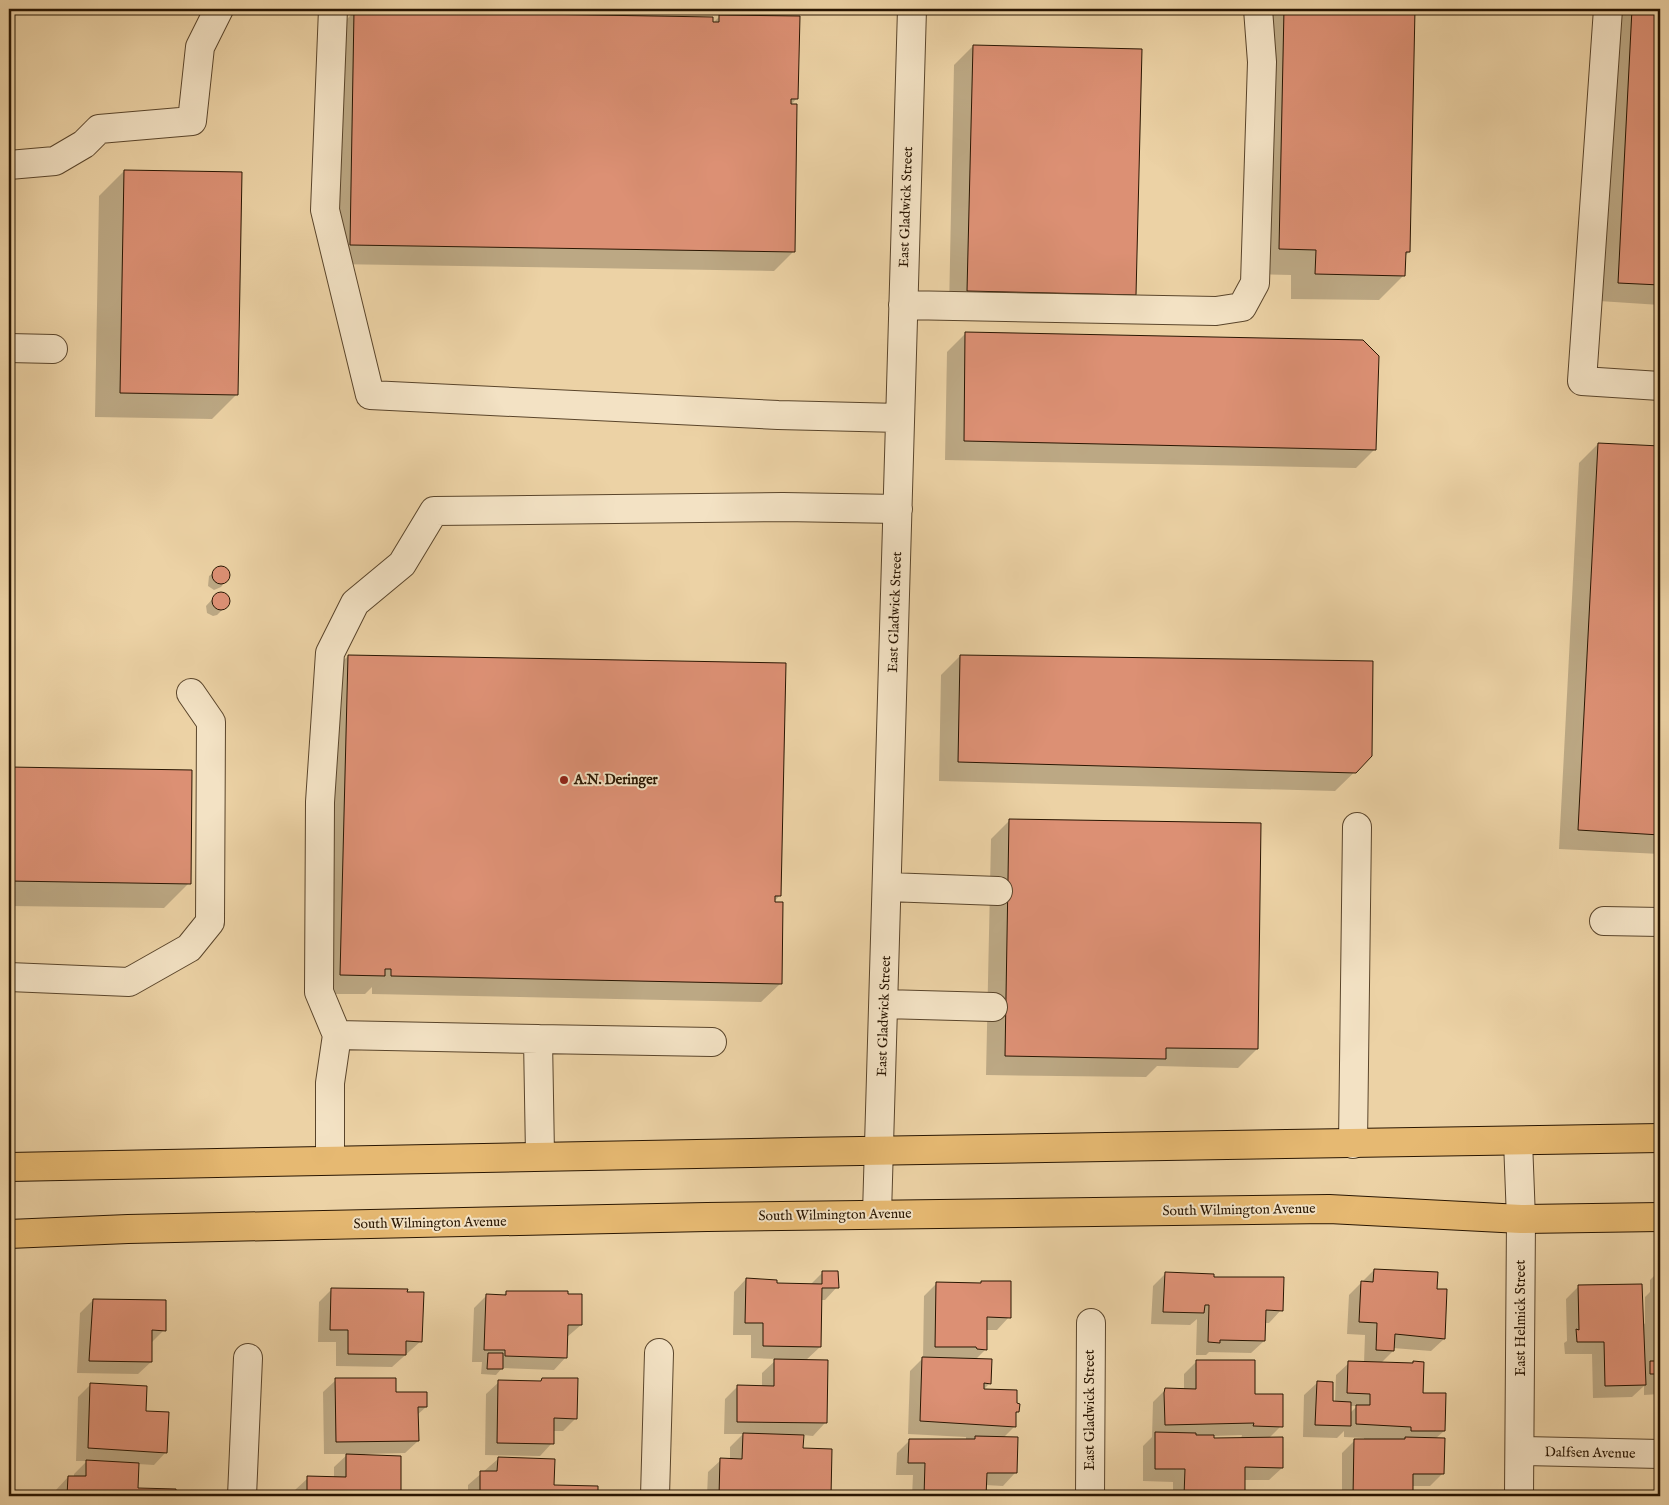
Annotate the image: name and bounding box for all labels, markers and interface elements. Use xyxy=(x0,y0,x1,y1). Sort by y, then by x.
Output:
street label: East Gladwick Street xyxy=(895,146,917,268)
street label: East Gladwick Street xyxy=(884,551,906,673)
place label: A.N. Deringer xyxy=(573,771,659,789)
marker: A.N. Deringer xyxy=(558,774,570,786)
street label: East Gladwick Street xyxy=(873,955,895,1077)
street label: South Wilmington Avenue xyxy=(1162,1200,1316,1220)
street label: South Wilmington Avenue xyxy=(758,1205,912,1225)
street label: South Wilmington Avenue xyxy=(353,1213,507,1233)
street label: East Helmick Street xyxy=(1512,1260,1530,1376)
street label: East Gladwick Street xyxy=(1081,1349,1099,1471)
street label: Dalfsen Avenue xyxy=(1544,1443,1636,1463)

